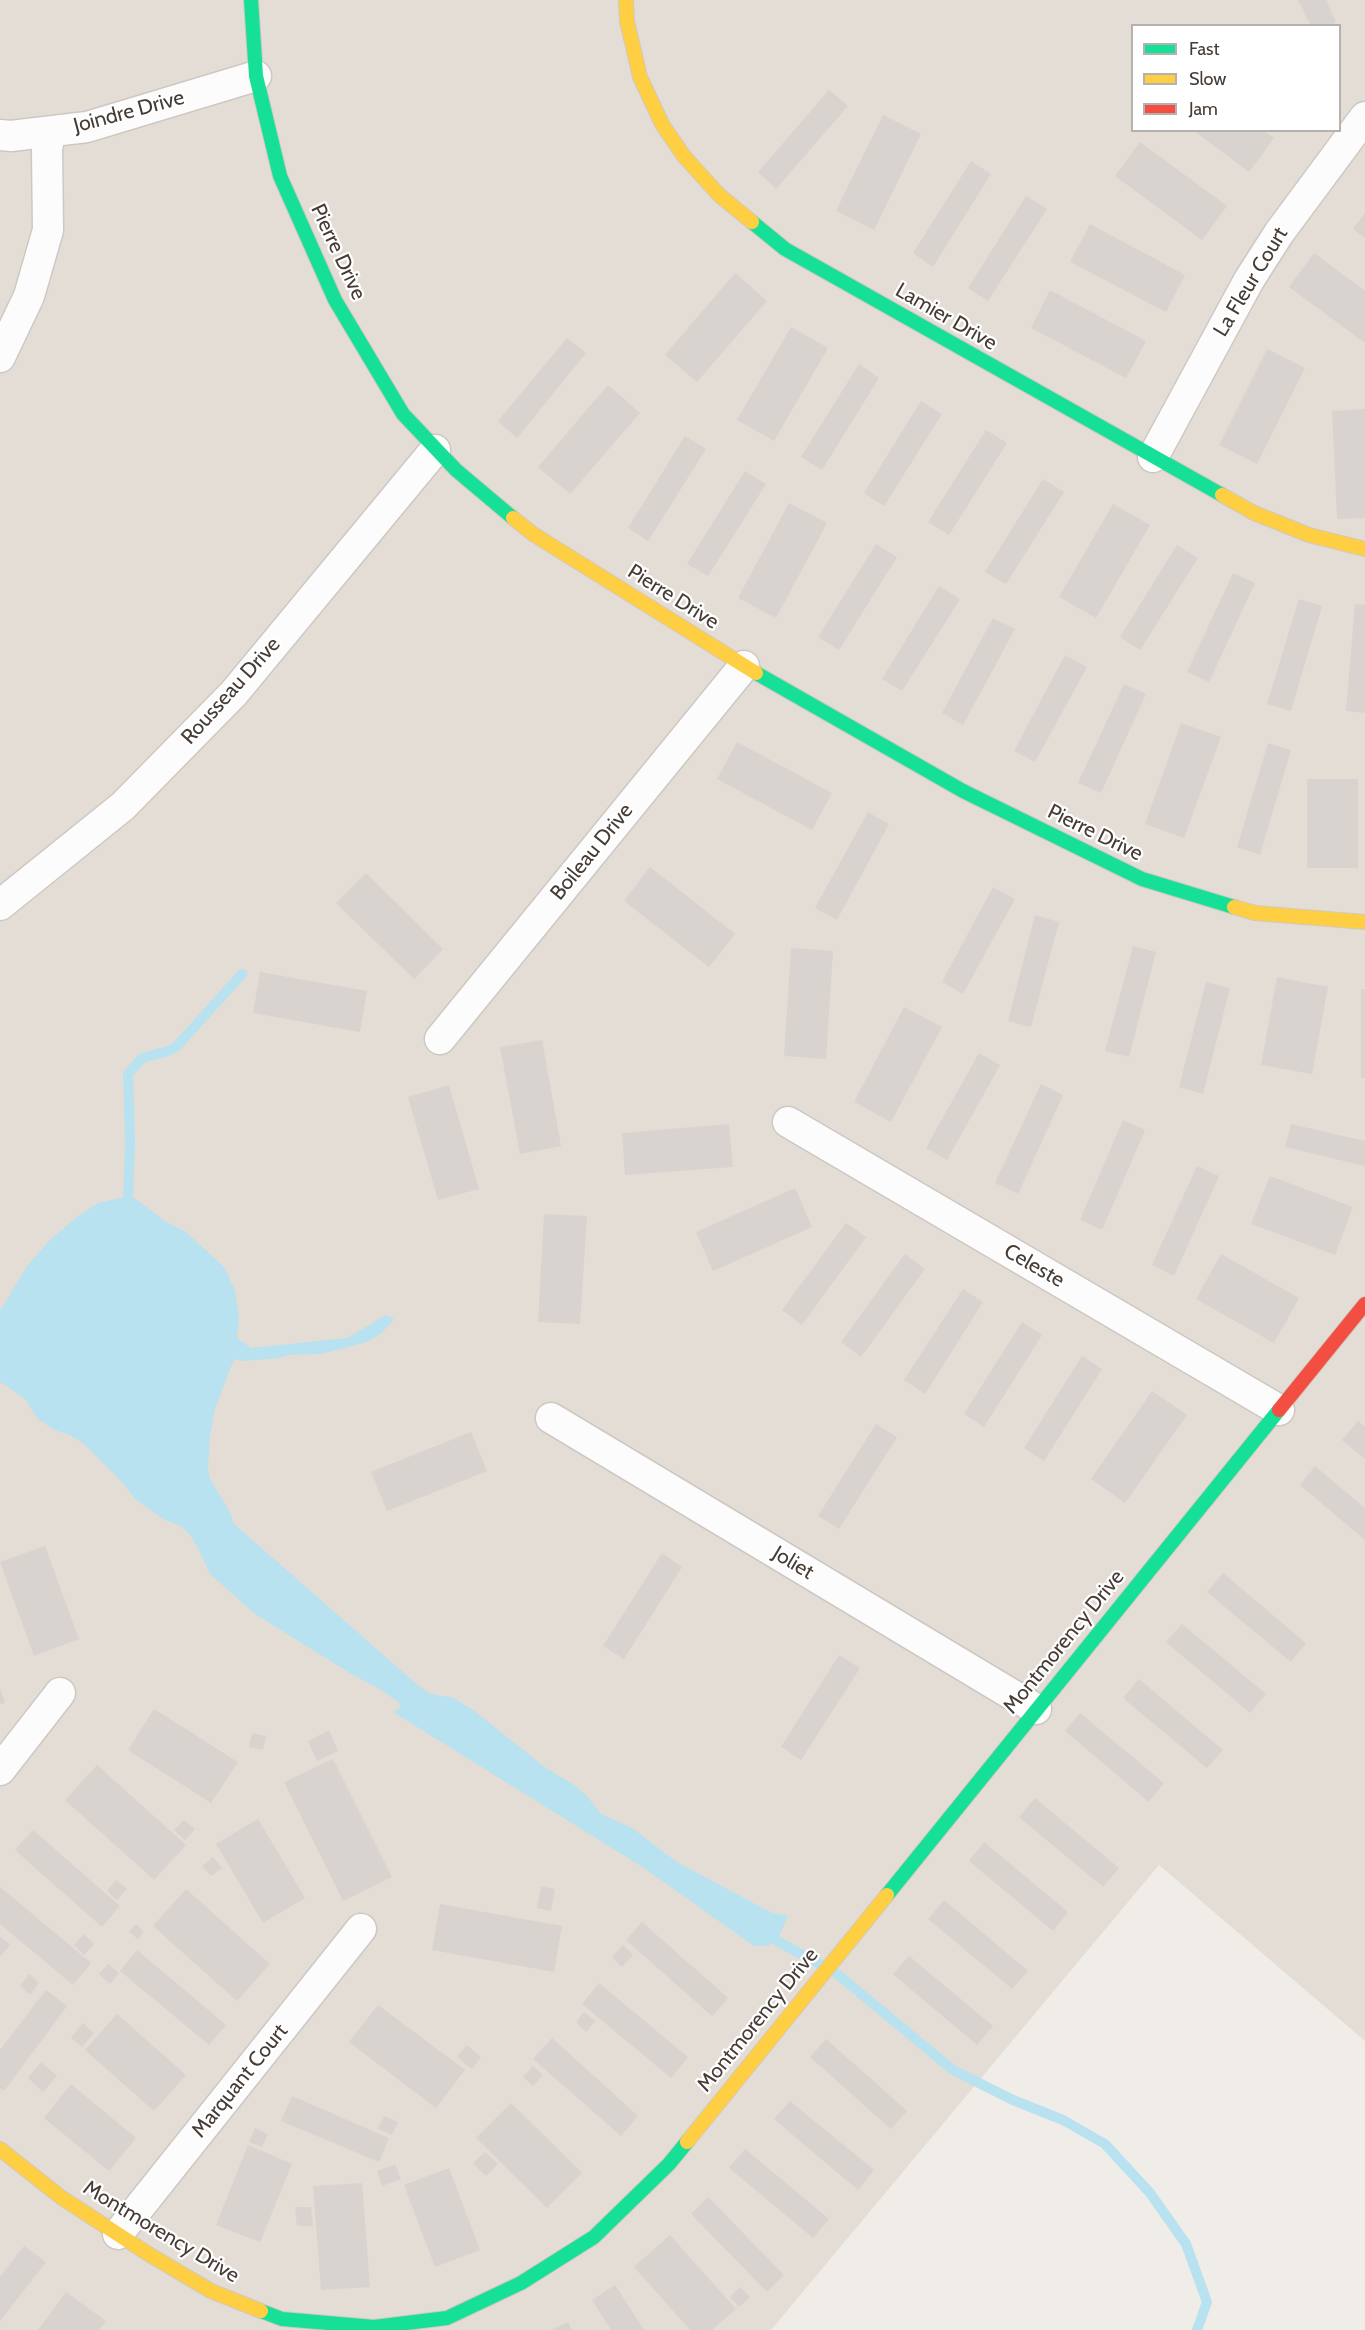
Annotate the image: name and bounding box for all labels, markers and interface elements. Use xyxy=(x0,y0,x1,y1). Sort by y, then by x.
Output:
legend xyxy=(1131,24,1341,132)
text: Fast xyxy=(1189,38,1220,60)
text: Slow xyxy=(1189,68,1226,90)
street label: Joindre Drive xyxy=(71,85,187,139)
text: Jam xyxy=(1189,98,1218,120)
street label: Pierre Drive xyxy=(305,200,371,304)
street label: La Fleur Court xyxy=(1208,223,1294,341)
street label: Lamier Drive xyxy=(891,278,1001,356)
street label: Pierre Drive xyxy=(623,559,723,635)
street label: Rousseau Drive xyxy=(176,632,286,750)
street label: Boileau Drive xyxy=(545,799,639,905)
street label: Pierre Drive xyxy=(1043,799,1147,867)
street label: Celeste xyxy=(999,1239,1069,1293)
street label: Joliet xyxy=(768,1541,818,1585)
street label: Montmorency Drive xyxy=(998,1565,1130,1719)
street label: Montmorency Drive xyxy=(692,1943,824,2097)
street label: Marquant Court xyxy=(187,2019,293,2143)
street label: Montmorency Drive xyxy=(78,2175,244,2289)

